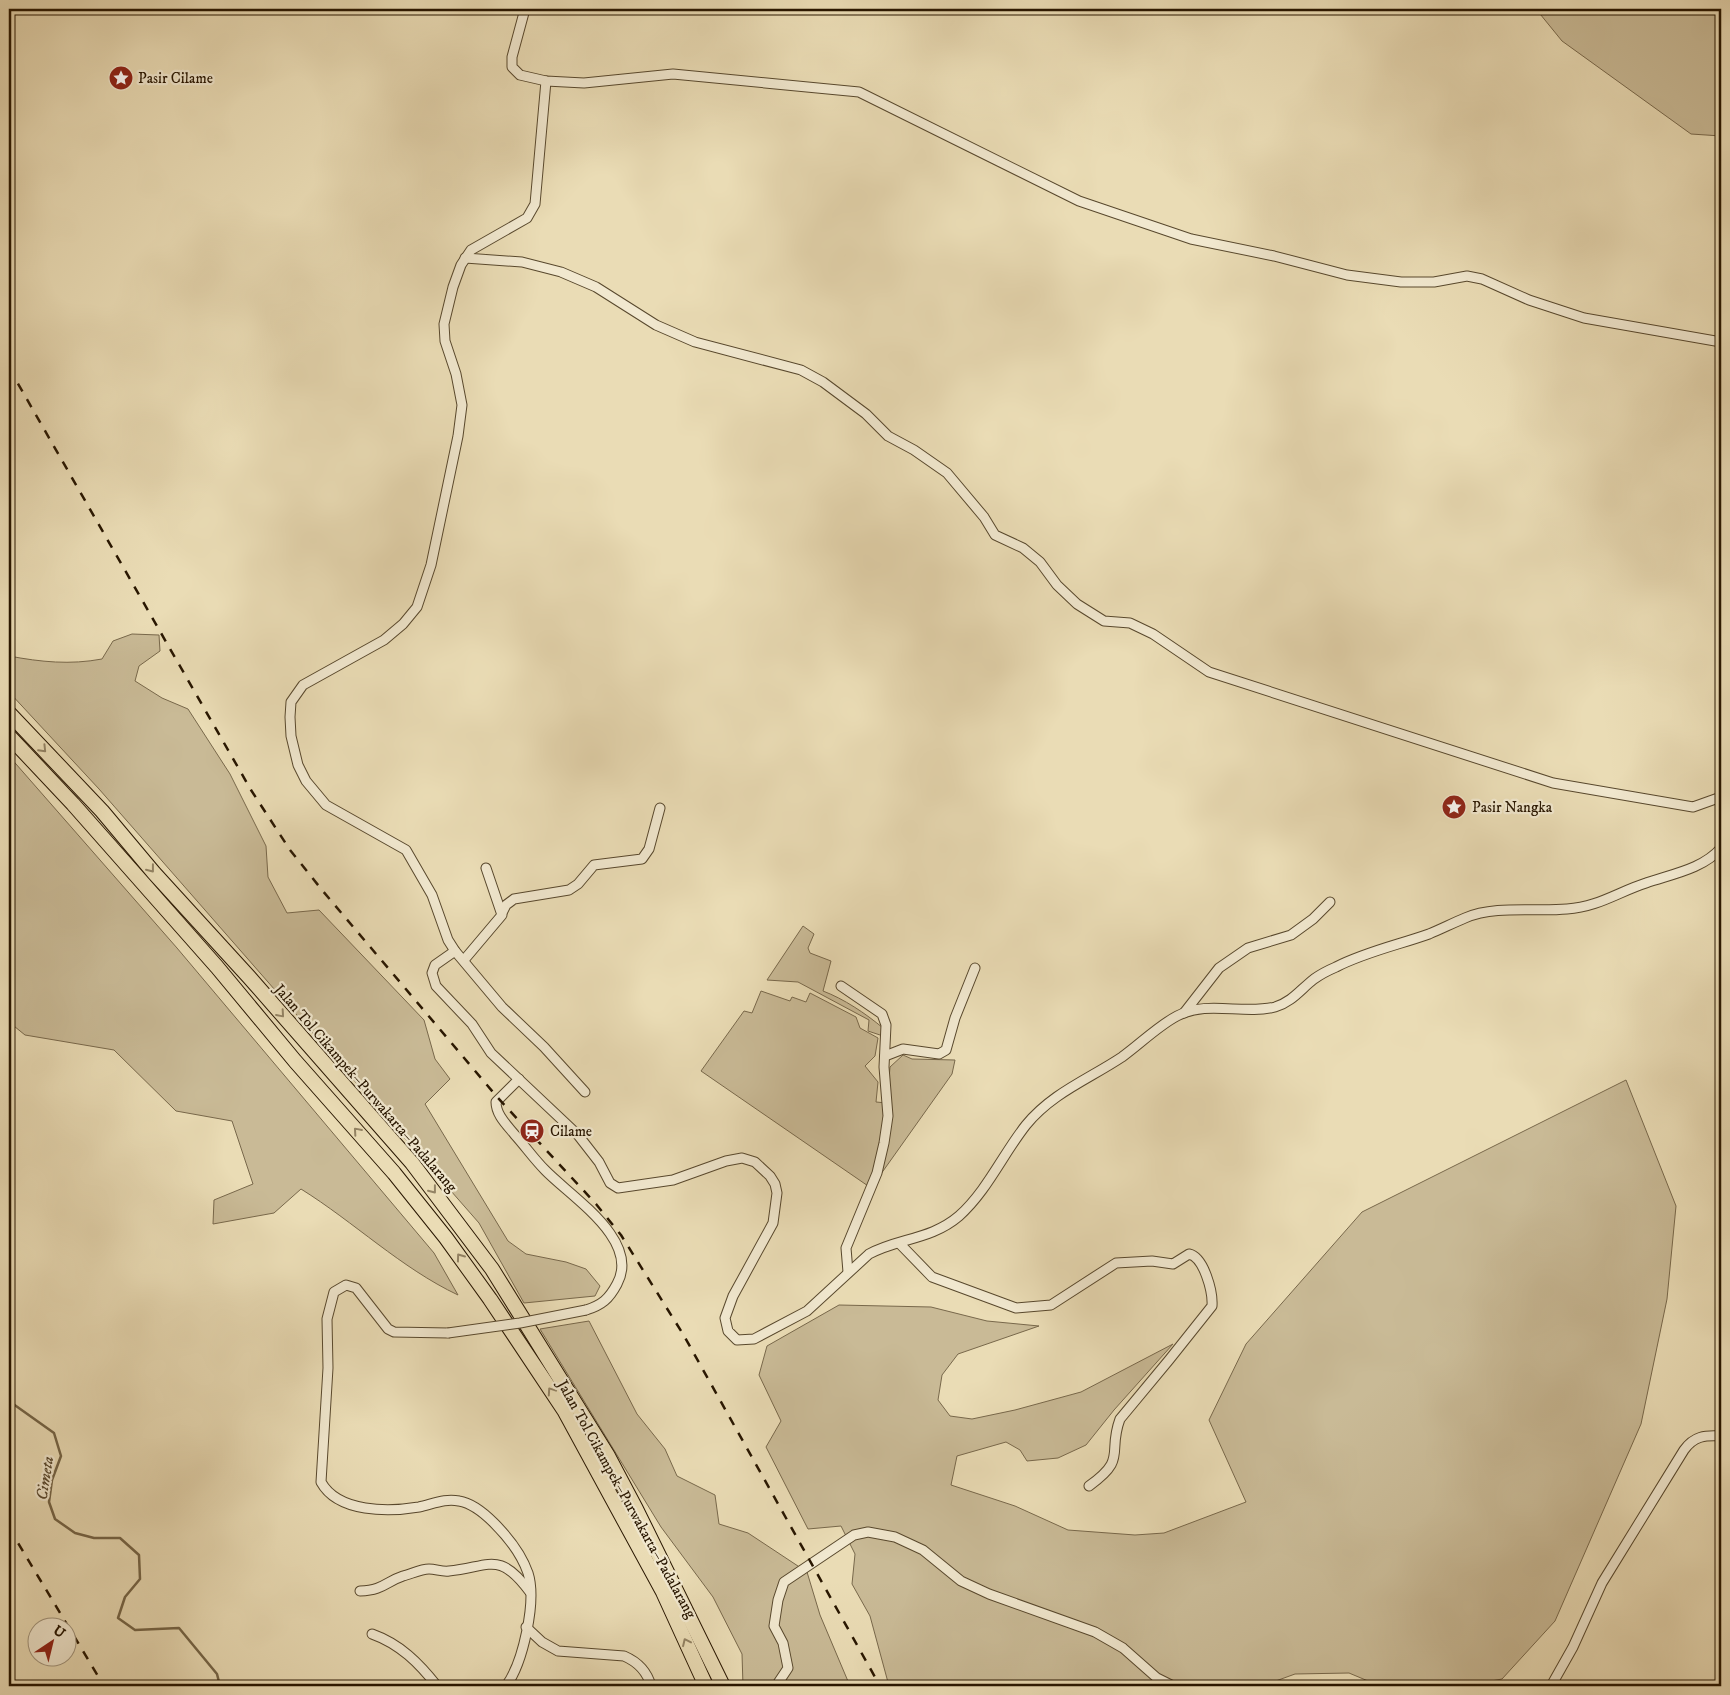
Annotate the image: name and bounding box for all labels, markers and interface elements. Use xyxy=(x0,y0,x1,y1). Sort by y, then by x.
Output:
place icon: Pasir Cilame xyxy=(108,65,134,91)
place label: Pasir Cilame xyxy=(138,69,213,88)
one-way arrow xyxy=(37,743,46,752)
place icon: Pasir Nangka xyxy=(1441,794,1467,820)
place label: Pasir Nangka xyxy=(1472,798,1553,817)
one-way arrow xyxy=(146,863,154,872)
street label: Jalan Tol Cikampek–Purwakarta–Padalarang xyxy=(269,979,462,1197)
one-way arrow xyxy=(276,1008,285,1017)
station icon: Cilame xyxy=(519,1118,545,1144)
place label: Cilame xyxy=(550,1122,592,1141)
one-way arrow xyxy=(353,1128,362,1137)
one-way arrow xyxy=(427,1184,436,1194)
one-way arrow xyxy=(457,1254,465,1263)
street label: Jalan Tol Cikampek–Purwakarta–Padalarang xyxy=(552,1375,701,1622)
one-way arrow xyxy=(548,1387,557,1397)
water label: Cimeta xyxy=(32,1455,58,1502)
north arrow xyxy=(28,1618,78,1668)
text: U xyxy=(49,1622,69,1643)
one-way arrow xyxy=(681,1638,692,1647)

